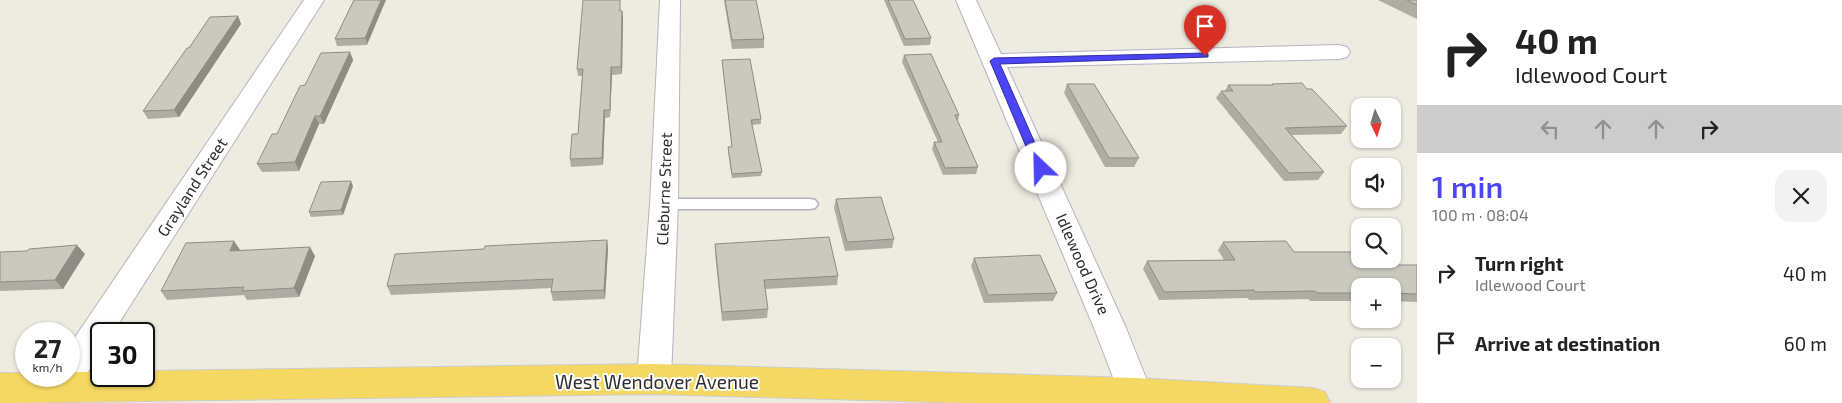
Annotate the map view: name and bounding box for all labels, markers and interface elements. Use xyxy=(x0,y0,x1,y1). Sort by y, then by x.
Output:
pin xyxy=(1184,5,1226,56)
icon: arrive xyxy=(1191,12,1219,40)
text: 40 m xyxy=(1515,19,1598,61)
icon: right xyxy=(1432,20,1497,85)
text: Idlewood Court xyxy=(1515,61,1667,87)
north arrow xyxy=(1351,98,1401,148)
map controls xyxy=(1351,98,1401,388)
icon: left xyxy=(1536,115,1564,143)
icon: ahead xyxy=(1589,115,1617,143)
icon: ahead xyxy=(1642,115,1670,143)
icon: right xyxy=(1695,115,1723,143)
street label: Cleburne Street xyxy=(652,132,675,246)
street label: Grayland Street xyxy=(153,134,231,240)
position arrow xyxy=(1014,141,1066,193)
button: sound xyxy=(1351,158,1401,208)
text: 1 min xyxy=(1432,168,1503,204)
button: close xyxy=(1775,170,1827,222)
text: 100 m · 08:04 xyxy=(1432,205,1529,224)
street label: Idlewood Drive xyxy=(1053,210,1114,317)
button: search xyxy=(1351,218,1401,268)
text: Turn right xyxy=(1475,252,1563,275)
icon: right xyxy=(1432,259,1460,287)
text: 40 m xyxy=(1783,262,1827,285)
text: Idlewood Court xyxy=(1475,275,1586,294)
button: + xyxy=(1351,278,1401,328)
speed limit sign: 30 xyxy=(90,322,155,387)
icon: arrive xyxy=(1432,329,1460,357)
text: Arrive at destination xyxy=(1475,332,1660,355)
text: 60 m xyxy=(1784,332,1827,355)
text: 27 xyxy=(34,333,61,363)
button: − xyxy=(1351,338,1401,388)
text: km/h xyxy=(33,360,62,374)
street label: West Wendover Avenue xyxy=(555,370,759,393)

